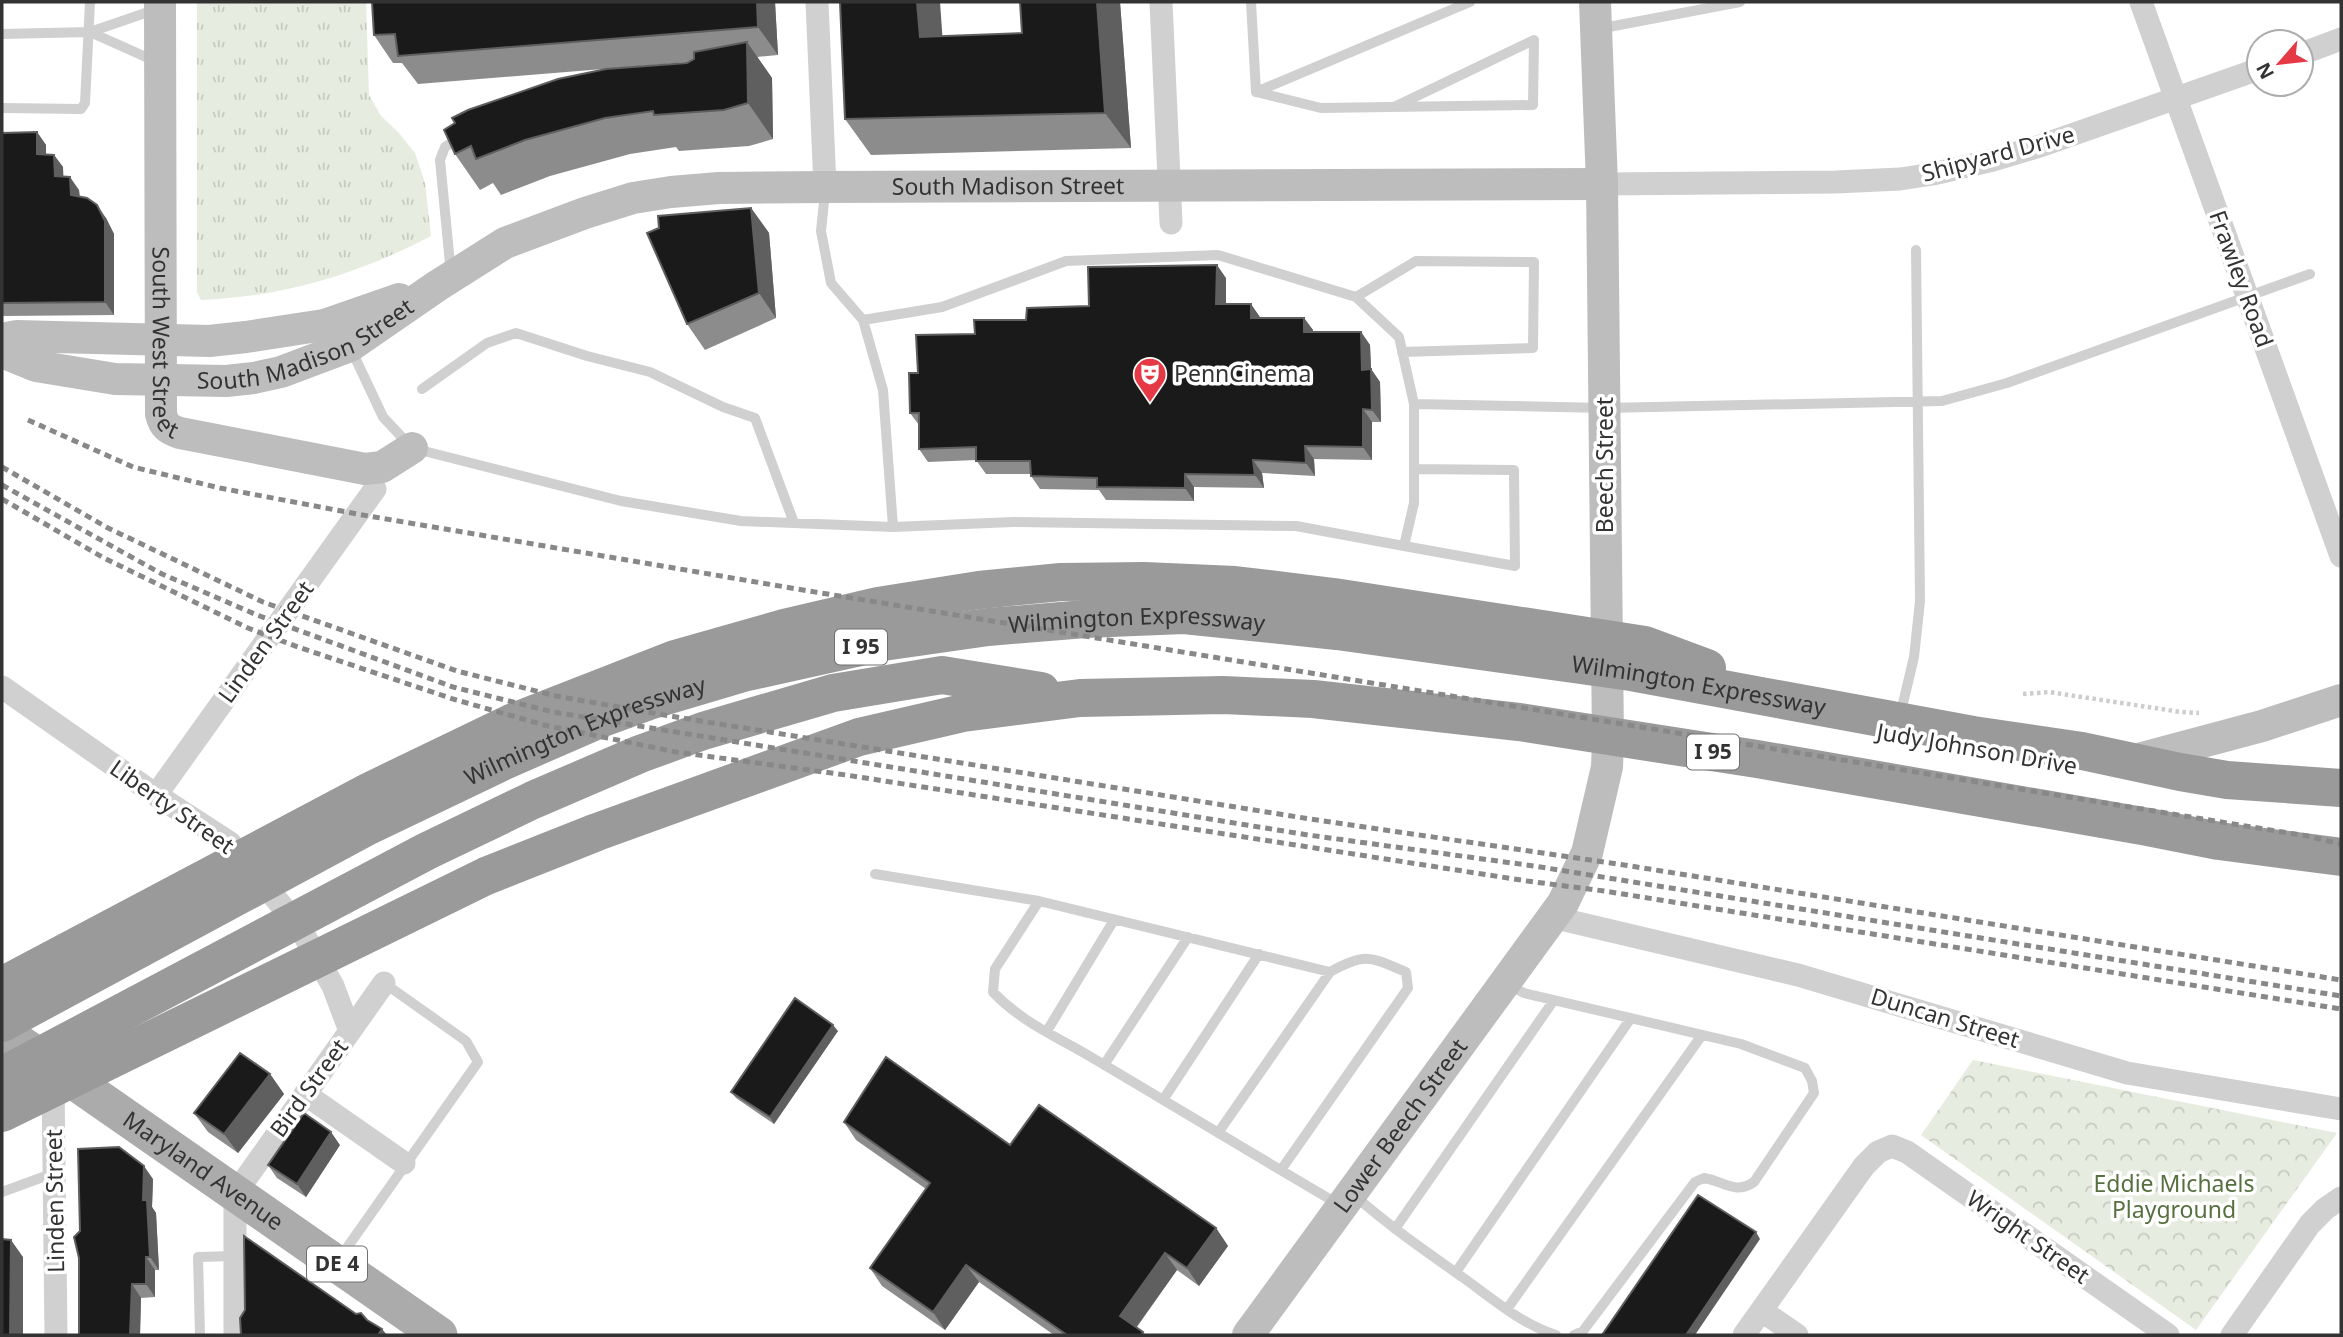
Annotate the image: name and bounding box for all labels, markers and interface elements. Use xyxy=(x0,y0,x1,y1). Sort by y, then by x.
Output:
north arrow xyxy=(2245,28,2315,98)
text: N xyxy=(2250,58,2280,84)
street label: Shipyard Drive xyxy=(1918,117,2078,189)
street label: South Madison Street xyxy=(892,169,1124,202)
street label: Frawley Road xyxy=(2202,206,2281,352)
street label: South West Street xyxy=(146,247,184,446)
street label: South Madison Street xyxy=(197,290,419,396)
theatre icon: PennCinema xyxy=(1131,355,1169,404)
place label: PennCinema xyxy=(1174,357,1311,389)
street label: Beech Street xyxy=(1588,397,1620,533)
street label: Linden Street xyxy=(210,574,320,709)
street label: Wilmington Expressway xyxy=(1007,598,1267,640)
road number: I 95 xyxy=(835,630,887,664)
street label: Wilmington Expressway xyxy=(1570,647,1829,723)
street label: Wilmington Expressway xyxy=(459,668,709,793)
street label: Judy Johnson Drive xyxy=(1872,714,2080,781)
road number: I 95 xyxy=(1687,734,1739,770)
street label: Liberty Street xyxy=(104,752,241,861)
street label: Duncan Street xyxy=(1867,979,2023,1055)
street label: Lower Beech Street xyxy=(1325,1031,1474,1219)
street label: Bird Street xyxy=(262,1032,355,1143)
street label: Maryland Avenue xyxy=(117,1103,290,1237)
street label: Linden Street xyxy=(37,1129,71,1273)
park label: Eddie Michaels Playground xyxy=(2094,1167,2254,1225)
street label: Wright Street xyxy=(1961,1182,2097,1290)
road number: DE 4 xyxy=(307,1246,367,1282)

